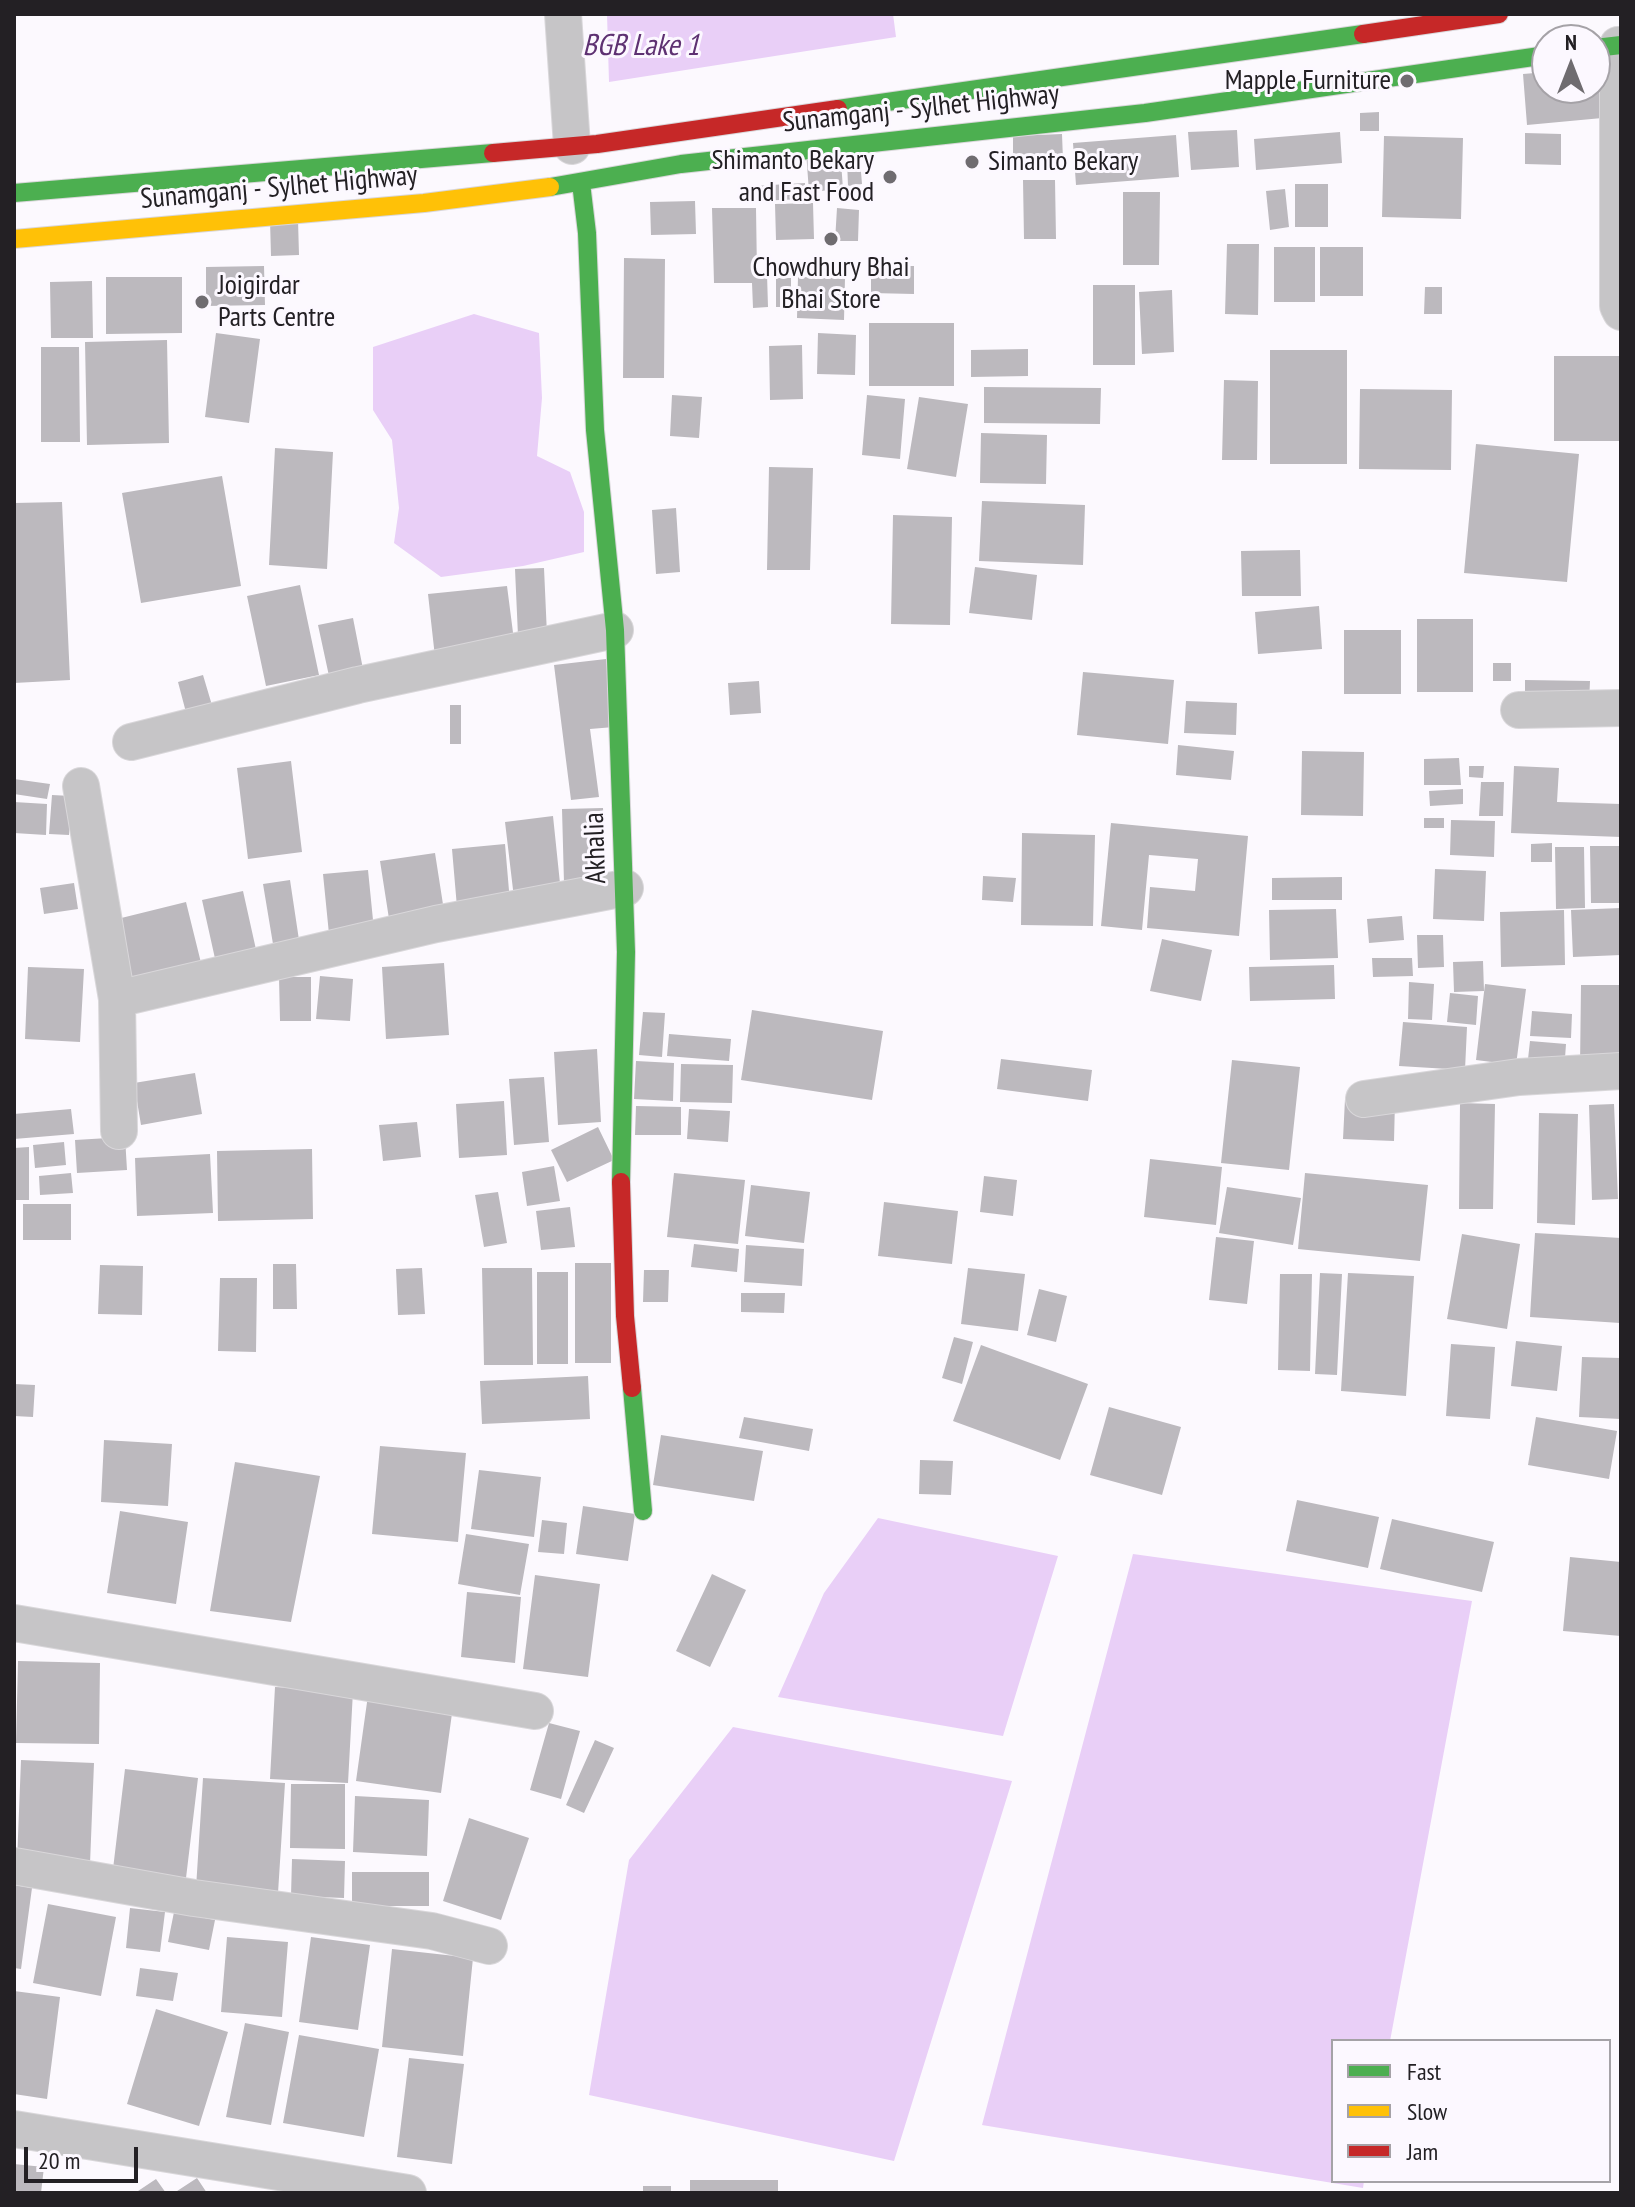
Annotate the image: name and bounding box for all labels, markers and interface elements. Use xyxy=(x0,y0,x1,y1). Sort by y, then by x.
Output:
north arrow xyxy=(1531,24,1611,104)
water label: BGB Lake 1 xyxy=(583,28,699,64)
text: N xyxy=(1565,28,1577,56)
place label: Mapple Furniture xyxy=(1225,64,1391,98)
marker: Mapple Furniture xyxy=(1398,72,1416,90)
street label: Sunamganj - Sylhet Highway xyxy=(781,78,1061,140)
place label: Shimanto Bekary and Fast Food xyxy=(711,144,874,210)
place label: Simanto Bekary xyxy=(988,145,1138,179)
marker: Simanto Bekary xyxy=(963,153,981,171)
street label: Sunamganj - Sylhet Highway xyxy=(139,159,419,217)
marker: Shimanto Bekary and Fast Food xyxy=(881,168,899,186)
marker: Chowdhury Bhai Bhai Store xyxy=(822,230,840,248)
place label: Chowdhury Bhai Bhai Store xyxy=(752,251,910,317)
place label: Joigirdar Parts Centre xyxy=(218,269,335,335)
marker: Joigirdar Parts Centre xyxy=(193,293,211,311)
street label: Akhalia xyxy=(578,812,614,884)
legend xyxy=(1331,2039,1611,2183)
text: Fast xyxy=(1407,2056,1441,2087)
text: Slow xyxy=(1407,2096,1447,2127)
scale bar xyxy=(28,2131,142,2181)
text: Jam xyxy=(1407,2136,1438,2167)
text: 20 m xyxy=(38,2145,80,2176)

